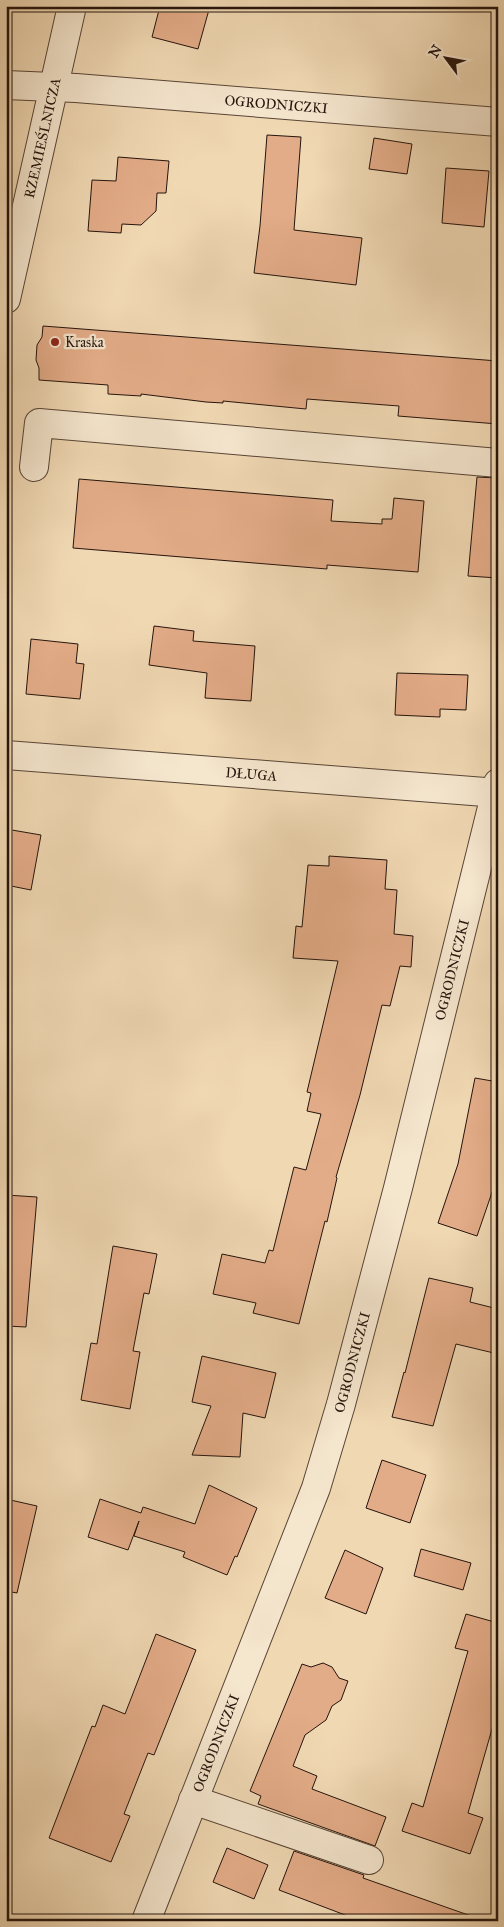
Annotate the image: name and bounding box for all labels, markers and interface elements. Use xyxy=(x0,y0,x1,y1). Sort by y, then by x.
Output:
north arrow xyxy=(422,32,472,82)
text: N xyxy=(425,42,446,61)
street label: RZEMIEŚLNICZA xyxy=(20,76,64,200)
street label: OGRODNICZKI xyxy=(224,91,329,117)
place label: Kraska xyxy=(65,334,104,351)
marker: Kraska xyxy=(49,336,61,348)
street label: DŁUGA xyxy=(225,763,278,784)
street label: OGRODNICZKI xyxy=(431,917,473,1022)
street label: OGRODNICZKI xyxy=(330,1310,373,1415)
street label: OGRODNICZKI xyxy=(189,1692,243,1795)

